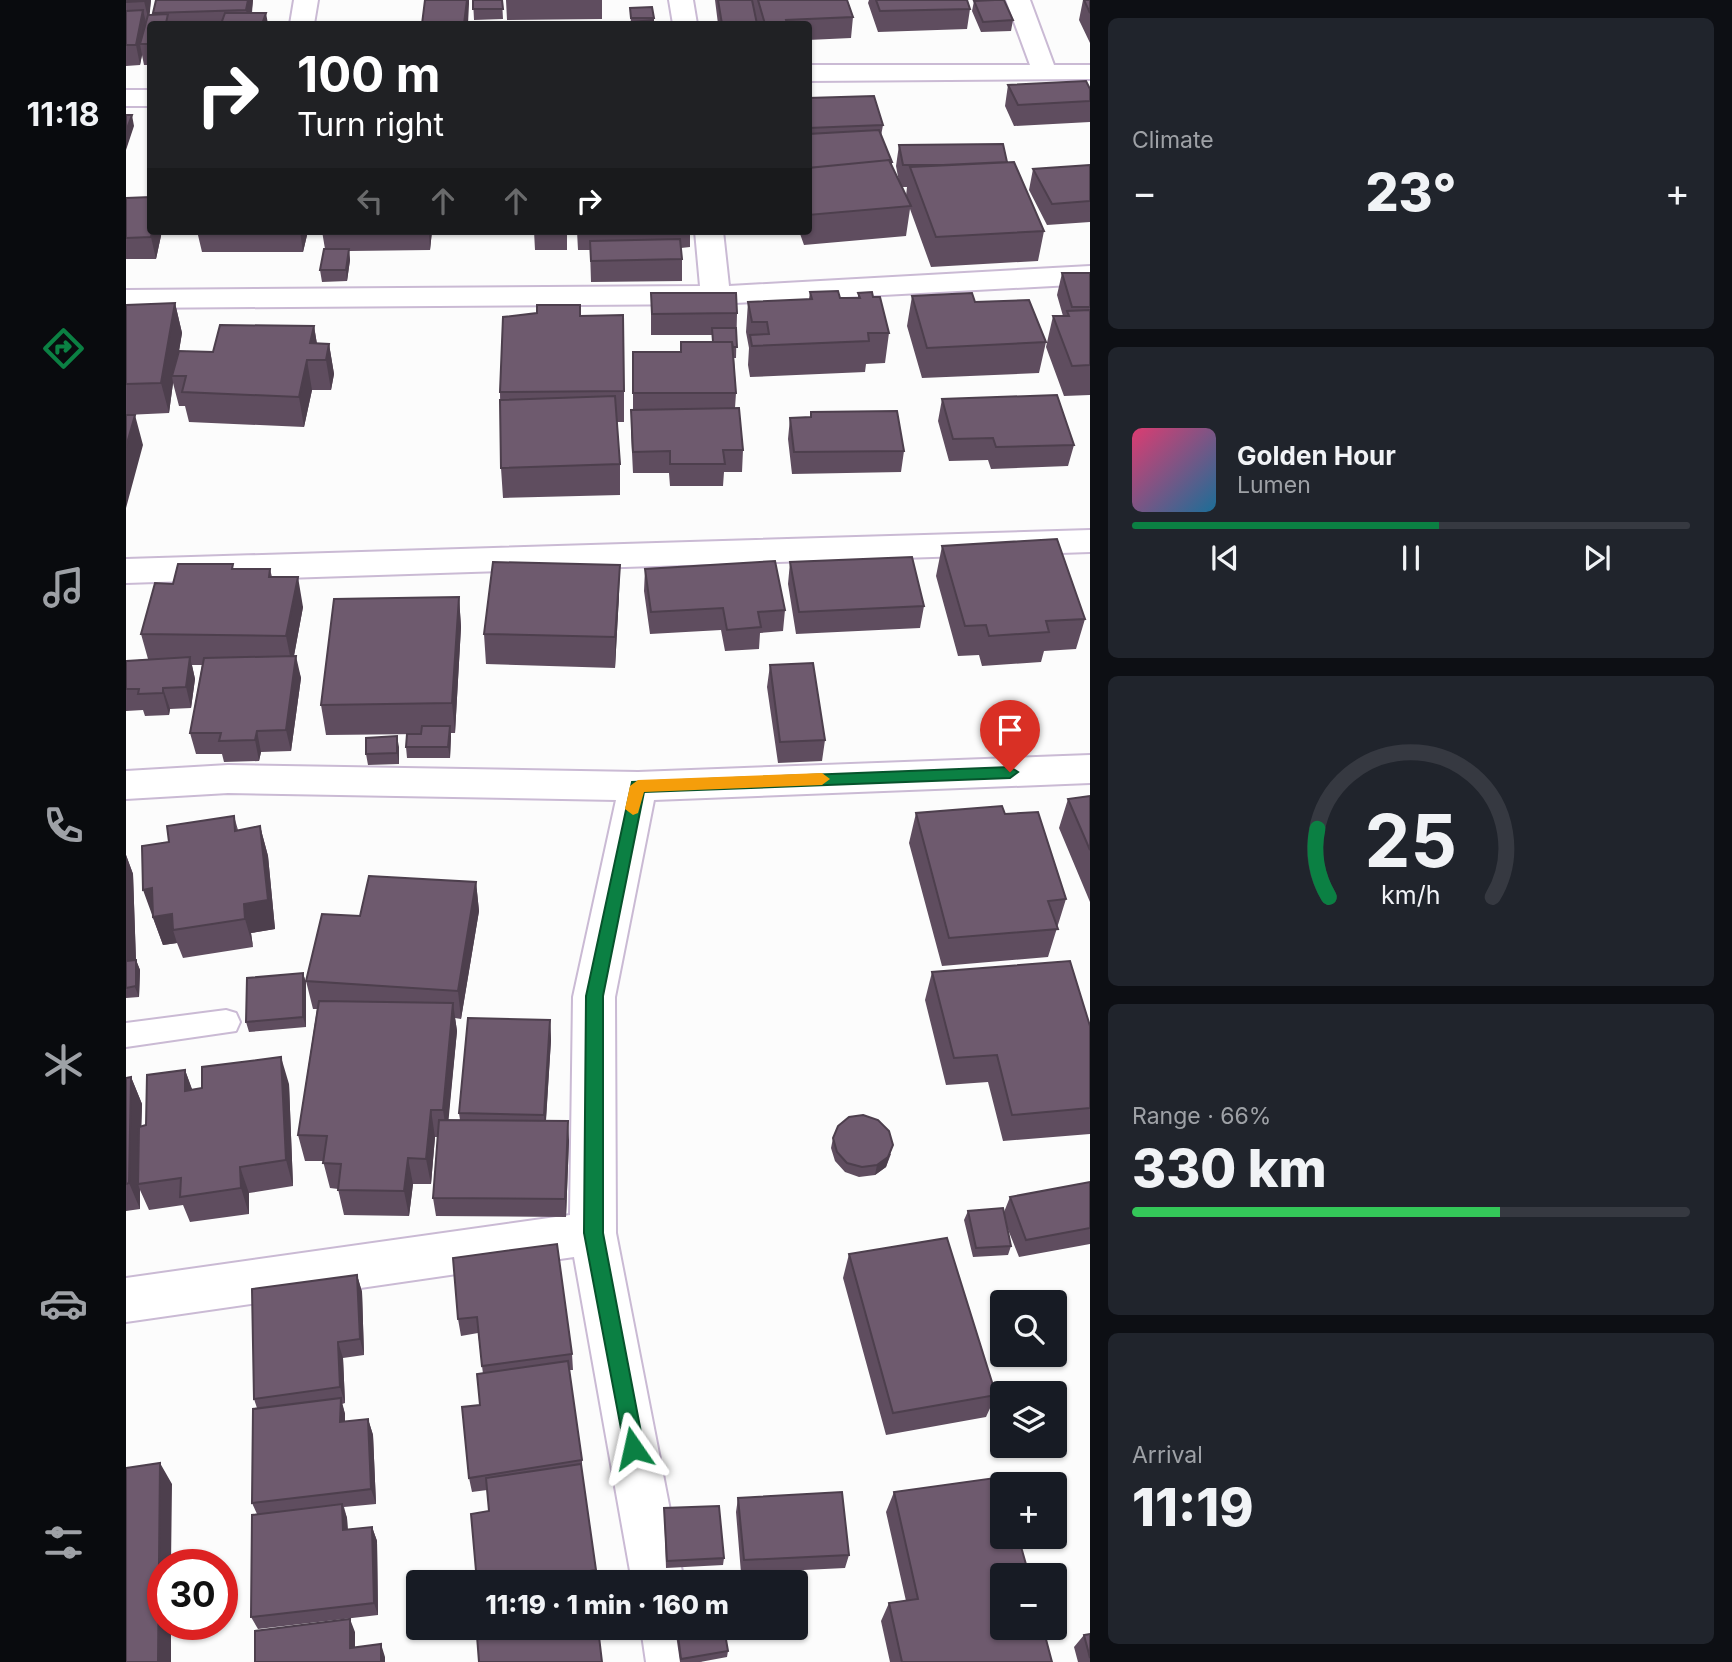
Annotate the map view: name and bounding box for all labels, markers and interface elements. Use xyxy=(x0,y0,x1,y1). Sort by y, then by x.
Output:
text: 100 m xyxy=(297,45,441,104)
icon: right xyxy=(182,49,273,140)
text: 11:18 xyxy=(27,95,99,134)
text: Turn right xyxy=(297,105,444,144)
text: Climate xyxy=(1132,126,1214,154)
text: 23° xyxy=(1365,161,1457,224)
text: − xyxy=(1132,169,1157,215)
text: + xyxy=(1665,169,1690,215)
icon: left xyxy=(351,182,389,220)
icon: ahead xyxy=(424,182,462,220)
icon: ahead xyxy=(497,182,535,220)
icon: right xyxy=(570,182,608,220)
icon: directions xyxy=(39,324,88,373)
text: Golden Hour xyxy=(1237,440,1396,471)
text: Lumen xyxy=(1237,471,1311,499)
icon: previous xyxy=(1206,539,1244,577)
icon: pause xyxy=(1392,539,1430,577)
icon: next xyxy=(1578,539,1616,577)
icon: music xyxy=(39,563,88,612)
pin xyxy=(980,700,1040,772)
icon: arrive xyxy=(991,711,1029,749)
text: 25 xyxy=(1365,796,1457,885)
icon: phone xyxy=(39,801,88,850)
text: km/h xyxy=(1381,880,1441,910)
icon: climate xyxy=(39,1040,88,1089)
text: Range · 66% xyxy=(1132,1102,1271,1130)
text: 330 km xyxy=(1132,1137,1327,1200)
icon: car xyxy=(39,1279,88,1328)
map controls xyxy=(990,1290,1067,1640)
button: search xyxy=(990,1290,1067,1367)
button: layers xyxy=(990,1381,1067,1458)
position arrow xyxy=(596,1411,670,1485)
text: Arrival xyxy=(1132,1441,1203,1469)
button: + xyxy=(990,1472,1067,1549)
text: 11:19 xyxy=(1132,1476,1254,1539)
icon: filters xyxy=(39,1518,88,1567)
speed limit sign: 30 xyxy=(147,1549,238,1640)
button: − xyxy=(990,1563,1067,1640)
text: 11:19 · 1 min · 160 m xyxy=(485,1589,729,1620)

